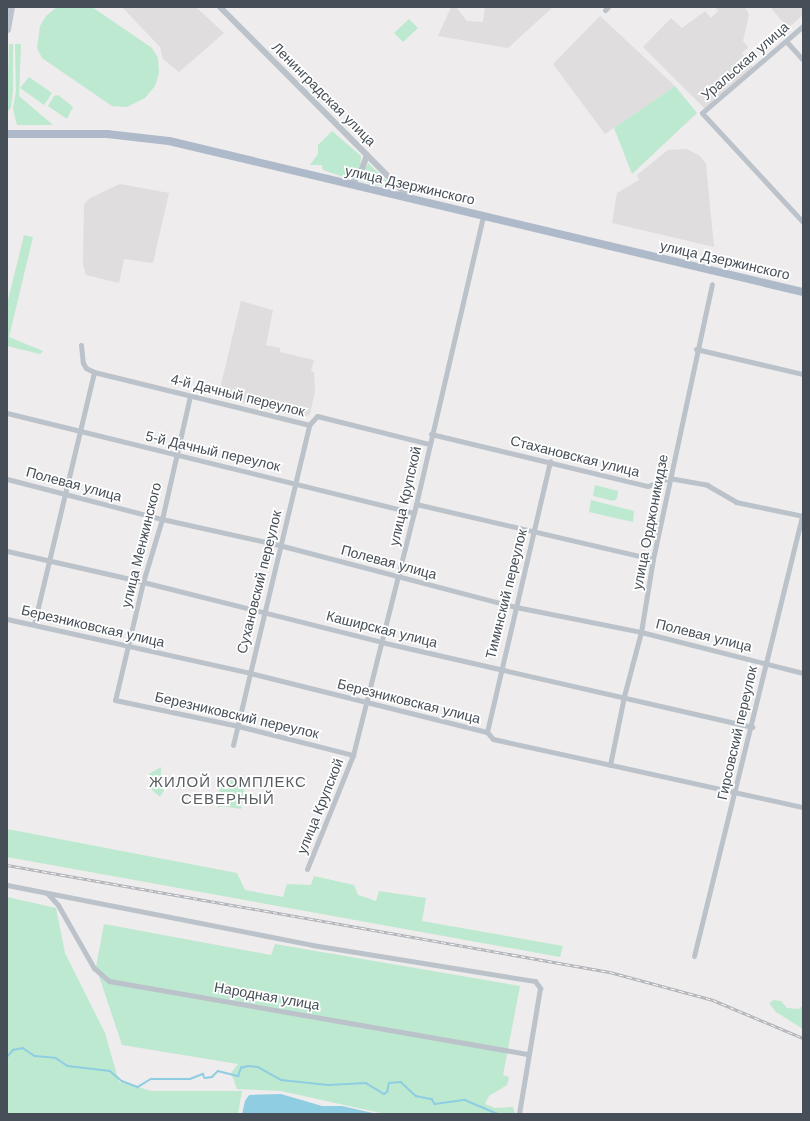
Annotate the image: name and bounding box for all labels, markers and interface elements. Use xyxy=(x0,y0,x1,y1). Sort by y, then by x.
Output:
street label: Уральская улица xyxy=(698,18,792,104)
street label: Ленинградская улица xyxy=(268,38,380,150)
street label: улица Дзержинского xyxy=(343,162,477,208)
street label: улица Дзержинского xyxy=(658,237,792,283)
street label: 4-й Дачный переулок xyxy=(169,370,307,420)
street label: 5-й Дачный переулок xyxy=(144,427,282,475)
street label: Стахановская улица xyxy=(509,432,641,480)
street label: улица Крупской xyxy=(385,445,425,547)
street label: улица Орджоникидзе xyxy=(629,453,671,591)
street label: Полевая улица xyxy=(24,463,124,505)
street label: улица Менжинского xyxy=(117,481,165,609)
street label: Сухановский переулок xyxy=(233,509,285,655)
street label: Тиминский переулок xyxy=(482,527,530,661)
street label: Полевая улица xyxy=(339,541,439,583)
street label: Березниковская улица xyxy=(20,601,166,651)
street label: Каширская улица xyxy=(325,607,439,651)
street label: Полевая улица xyxy=(654,615,754,655)
street label: Гирсовский переулок xyxy=(713,664,761,802)
street label: Березниковская улица xyxy=(336,675,482,727)
street label: Березниковский переулок xyxy=(153,688,321,742)
street label: улица Крупской xyxy=(293,756,347,856)
district label: ЖИЛОЙ КОМПЛЕКС СЕВЕРНЫЙ xyxy=(149,772,307,807)
street label: Народная улица xyxy=(213,978,321,1014)

